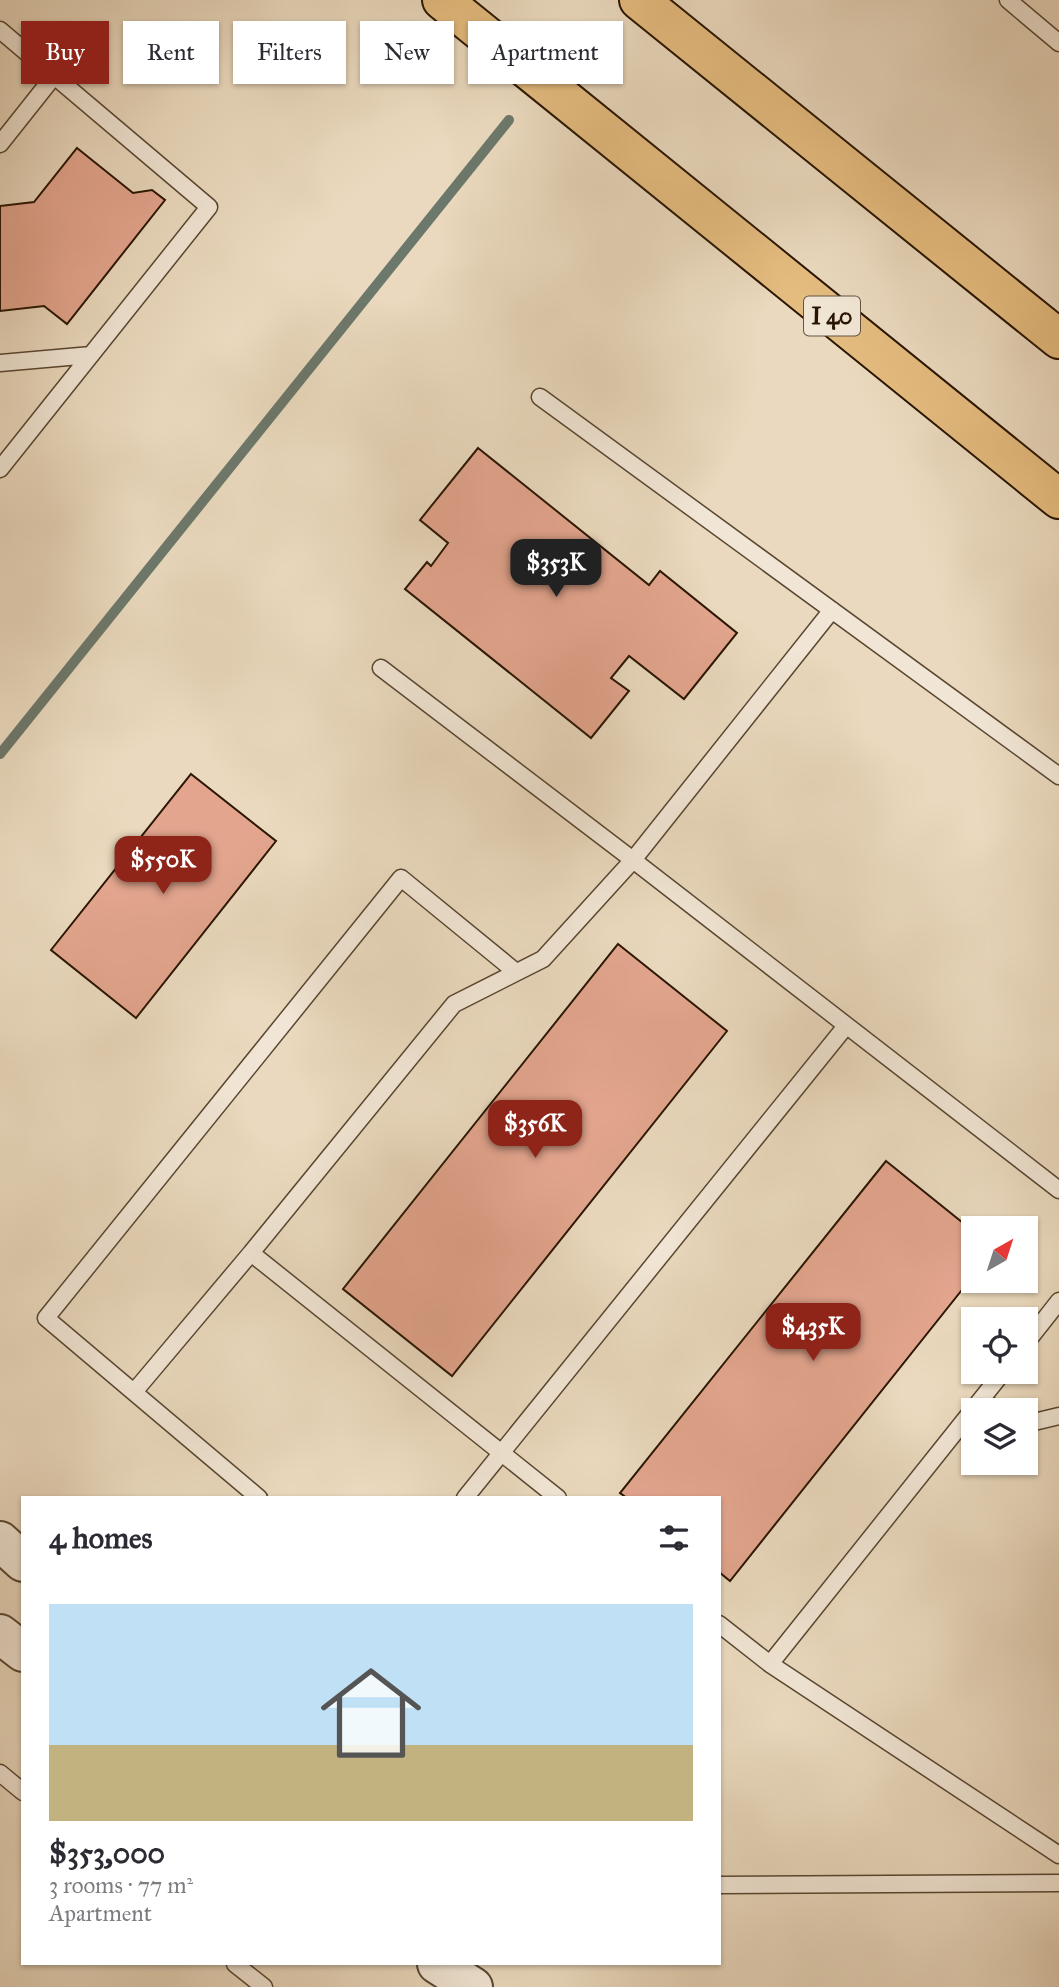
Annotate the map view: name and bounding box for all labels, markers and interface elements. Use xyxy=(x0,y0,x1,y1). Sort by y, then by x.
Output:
chip: Buy xyxy=(21,21,109,84)
chip: Rent xyxy=(123,21,219,84)
chip: Filters xyxy=(233,21,346,84)
chip: New xyxy=(360,21,454,84)
chip: Apartment xyxy=(468,21,623,84)
road number: I 40 xyxy=(804,296,860,336)
pin: $353K xyxy=(507,540,605,599)
text: $353K xyxy=(526,548,586,576)
pin: $550K xyxy=(114,836,212,896)
text: $550K xyxy=(131,845,195,873)
pin: $356K xyxy=(486,1100,584,1160)
text: $356K xyxy=(504,1109,566,1137)
north arrow xyxy=(961,1216,1038,1293)
map controls xyxy=(961,1216,1038,1475)
pin: $435K xyxy=(764,1304,862,1363)
button: locate xyxy=(961,1307,1038,1384)
text: $435K xyxy=(782,1312,844,1340)
button: layers xyxy=(961,1398,1038,1475)
icon: filters xyxy=(655,1519,693,1557)
text: 4 homes xyxy=(49,1520,153,1556)
icon: home xyxy=(308,1650,434,1776)
text: $353,000 xyxy=(49,1835,165,1871)
text: 3 rooms · 77 m² xyxy=(49,1871,193,1899)
text: Apartment xyxy=(49,1899,152,1927)

